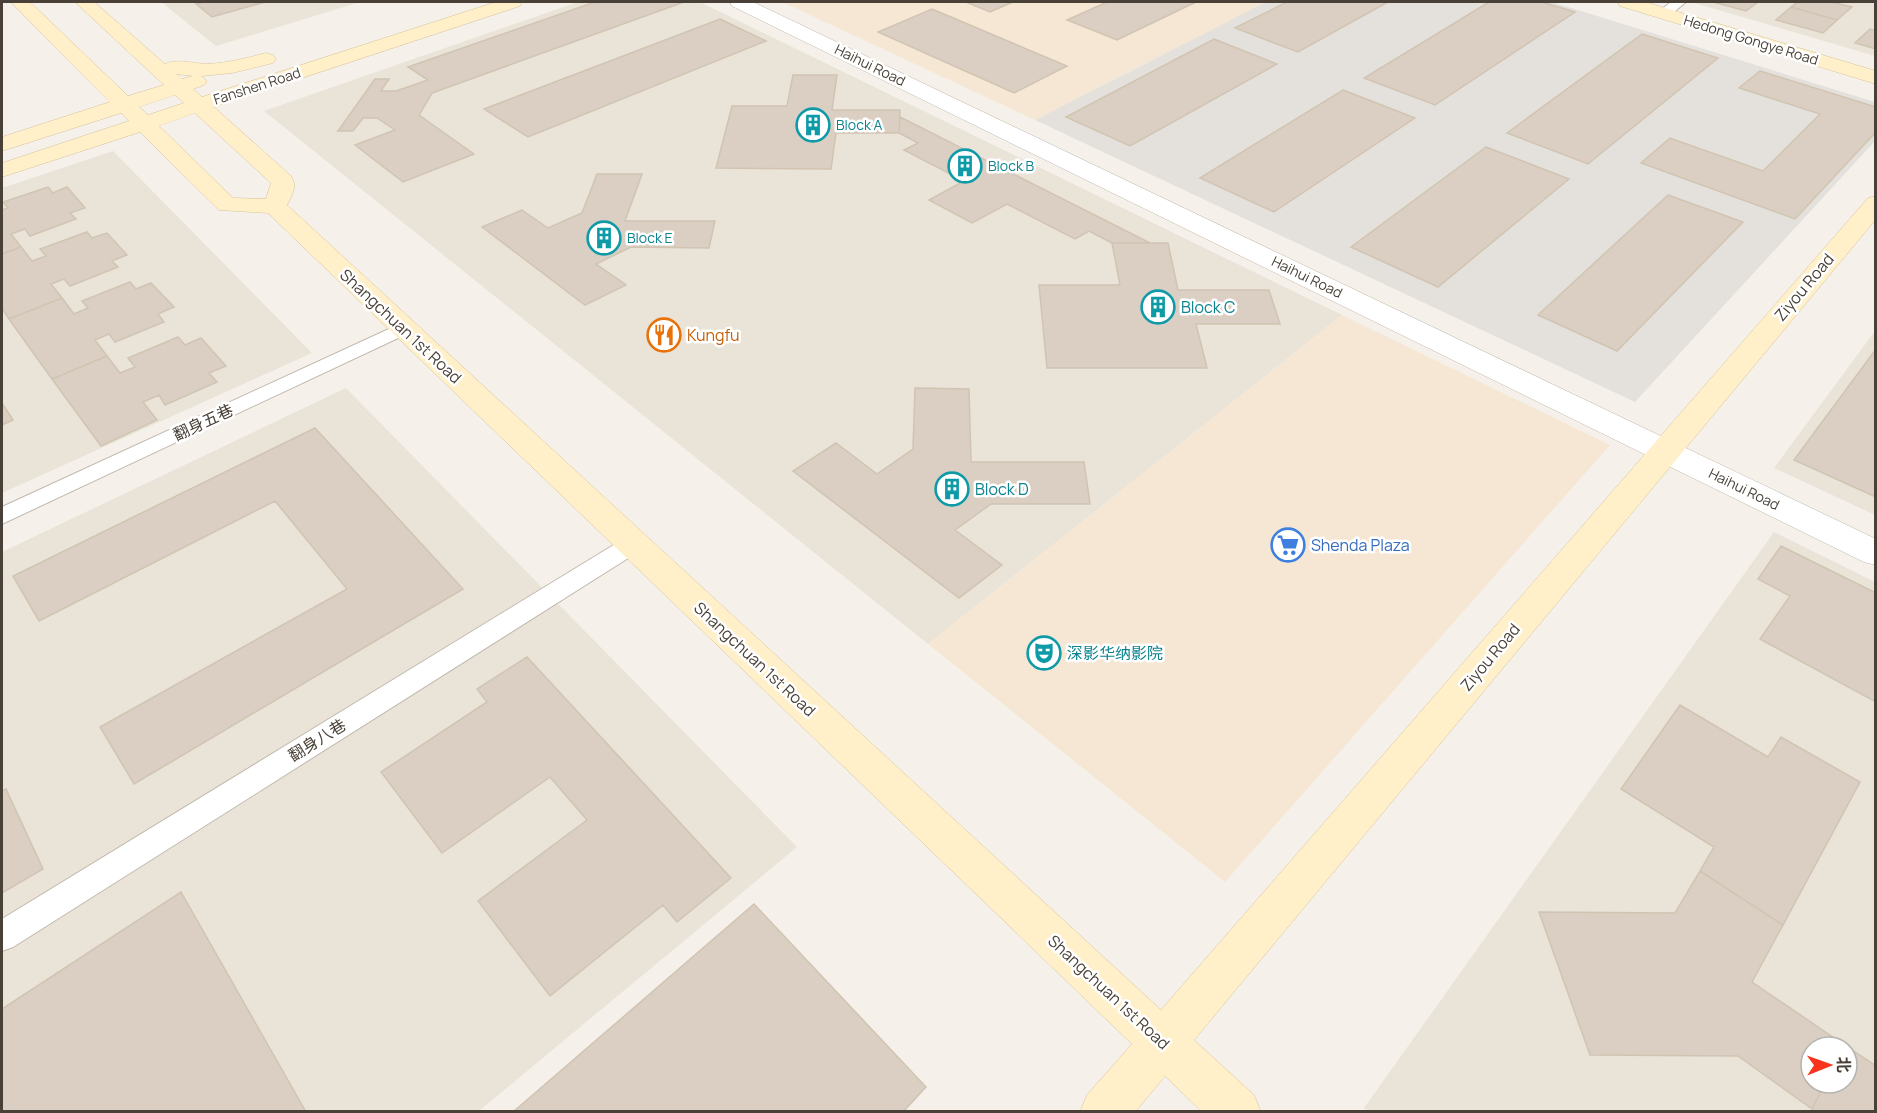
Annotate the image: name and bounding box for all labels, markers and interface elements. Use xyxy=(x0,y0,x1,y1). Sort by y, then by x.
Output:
street label: Hedong Gongye Road xyxy=(1682,10,1821,69)
street label: Haihui Road xyxy=(832,39,909,90)
street label: Fanshen Road xyxy=(211,62,303,109)
building icon: Block A xyxy=(795,107,831,143)
place label: Block A xyxy=(836,115,883,134)
building icon: Block B xyxy=(947,148,983,184)
place label: Block B xyxy=(988,156,1035,175)
building icon: Block E xyxy=(586,220,622,256)
place label: Block E xyxy=(627,228,673,247)
street label: Ziyou Road xyxy=(1769,249,1839,325)
street label: Haihui Road xyxy=(1269,251,1346,302)
street label: Shangchuan 1st Road xyxy=(335,264,467,388)
building icon: Block C xyxy=(1140,289,1176,325)
place label: Block C xyxy=(1181,296,1235,318)
restaurant icon: Kungfu xyxy=(646,317,682,353)
place label: Kungfu xyxy=(687,324,740,346)
street label: 翻身五巷 xyxy=(169,399,237,445)
street label: Haihui Road xyxy=(1706,463,1783,514)
building icon: Block D xyxy=(934,471,970,507)
place label: Block D xyxy=(975,478,1029,500)
supermarket icon: Shenda Plaza xyxy=(1270,527,1306,563)
place label: Shenda Plaza xyxy=(1311,534,1410,556)
street label: Shangchuan 1st Road xyxy=(689,597,821,721)
street label: Ziyou Road xyxy=(1455,619,1525,695)
theatre icon: 深影华纳影院 xyxy=(1026,635,1062,671)
place label: 深影华纳影院 xyxy=(1067,642,1163,664)
street label: 翻身八巷 xyxy=(284,714,350,766)
street label: Shangchuan 1st Road xyxy=(1043,930,1175,1054)
north arrow xyxy=(1799,1035,1859,1095)
text: 北 xyxy=(1833,1057,1855,1073)

